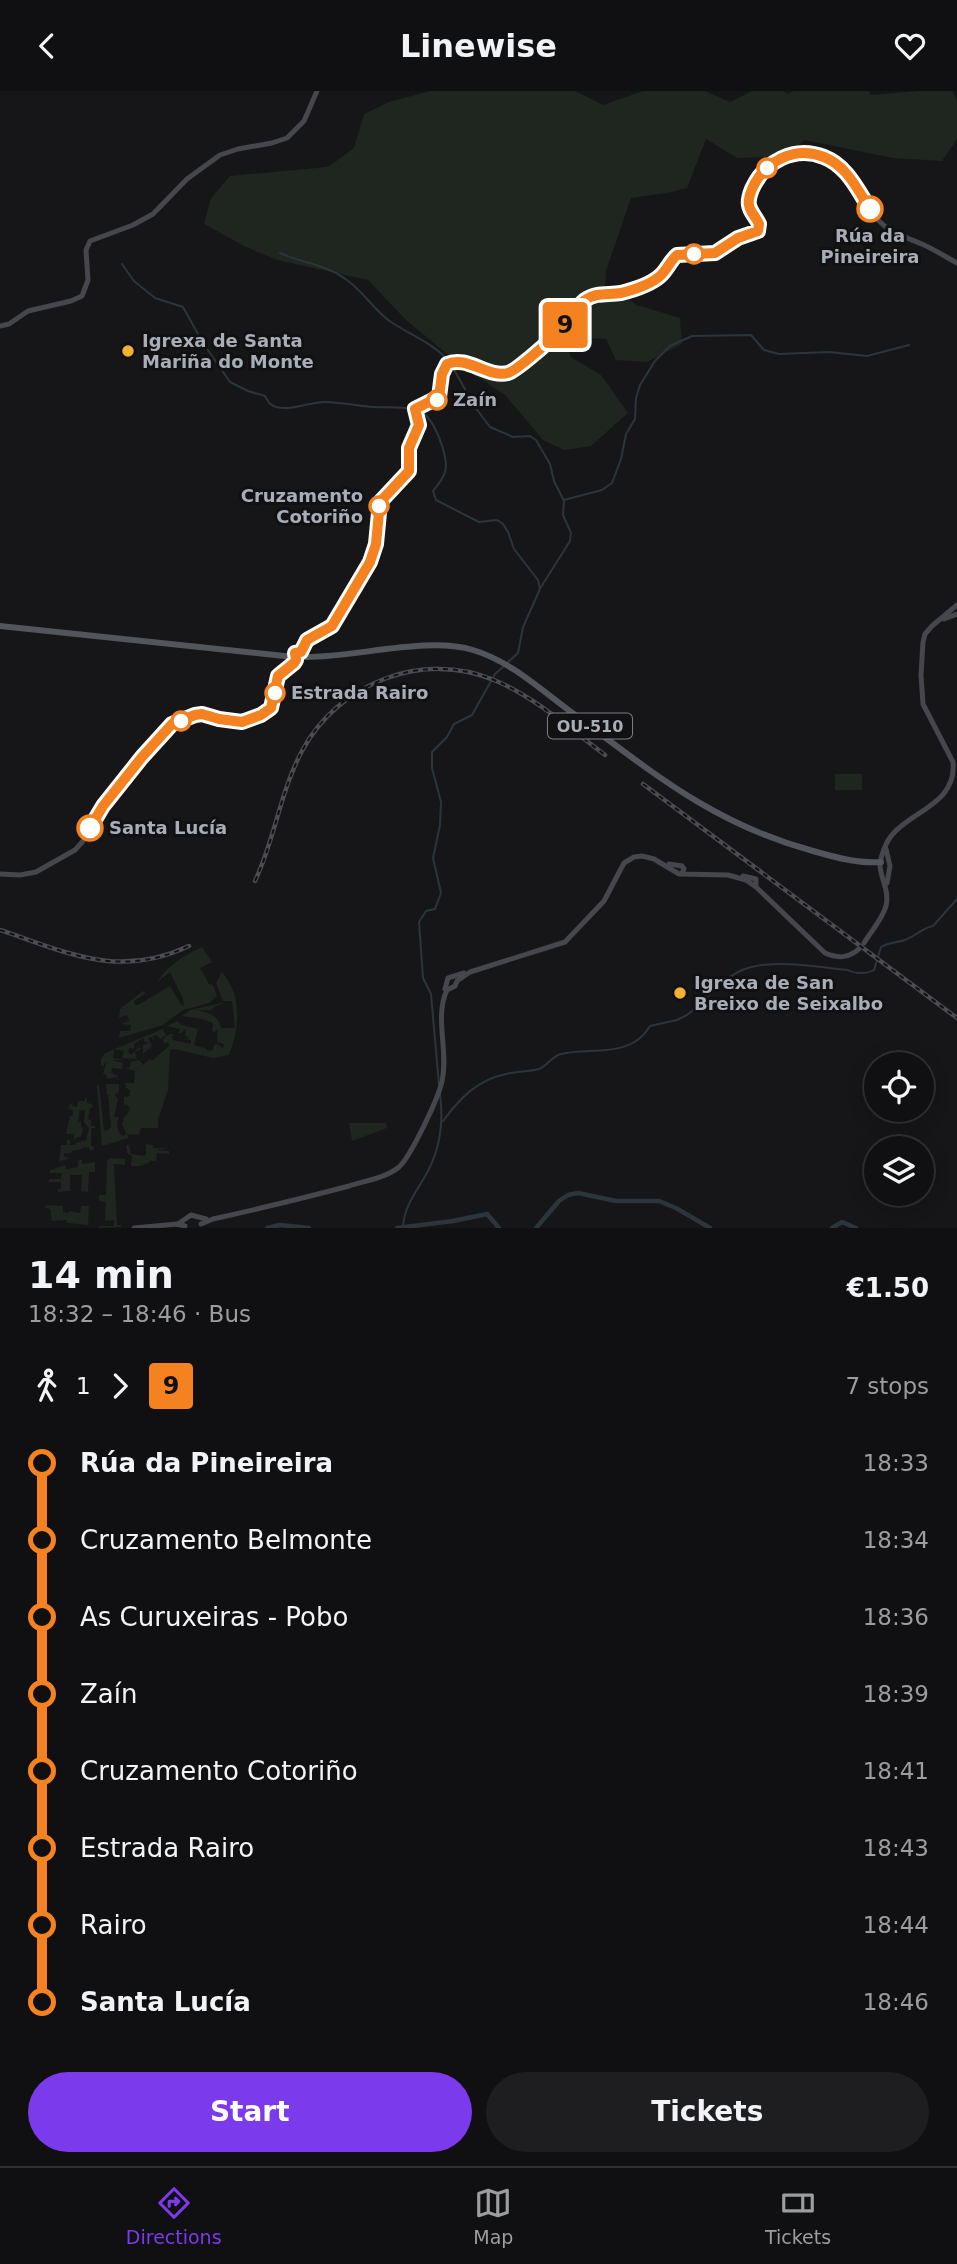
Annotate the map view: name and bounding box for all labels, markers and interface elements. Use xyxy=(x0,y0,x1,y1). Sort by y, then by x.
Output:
icon: back xyxy=(28,27,66,65)
text: Linewise xyxy=(400,27,557,65)
icon: heart xyxy=(891,27,929,65)
unlabelled marker xyxy=(757,158,777,178)
marker: Rúa da Pineireira xyxy=(857,196,883,222)
place label: Rúa da Pineireira xyxy=(821,225,919,267)
unlabelled marker xyxy=(684,244,704,264)
line badge: 9 xyxy=(542,302,588,348)
text: 9 xyxy=(557,311,573,339)
place label: Igrexa de Santa Mariña do Monte xyxy=(142,330,314,372)
marker: Igrexa de Santa Mariña do Monte xyxy=(120,343,136,359)
place label: Zaín xyxy=(453,389,497,410)
marker: Zaín xyxy=(427,390,447,410)
place label: Cruzamento Cotoriño xyxy=(241,485,363,527)
marker: Cruzamento Cotoriño xyxy=(369,496,389,516)
place label: Estrada Rairo xyxy=(291,682,428,703)
marker: Estrada Rairo xyxy=(265,683,285,703)
unlabelled marker xyxy=(171,711,191,731)
road number: OU-510 xyxy=(548,713,632,739)
marker: Santa Lucía xyxy=(77,815,103,841)
place label: Santa Lucía xyxy=(109,817,227,838)
place label: Igrexa de San Breixo de Seixalbo xyxy=(694,972,883,1014)
marker: Igrexa de San Breixo de Seixalbo xyxy=(672,985,688,1001)
map controls xyxy=(864,1052,934,1206)
button: locate xyxy=(864,1052,934,1122)
button: layers xyxy=(864,1136,934,1206)
text: 14 min xyxy=(28,1253,174,1297)
text: €1.50 xyxy=(847,1273,929,1303)
text: 18:32 – 18:46 · Bus xyxy=(28,1301,251,1327)
icon: walk xyxy=(28,1367,66,1405)
icon: forward xyxy=(101,1367,139,1405)
text: 9 xyxy=(163,1372,179,1400)
text: 1 xyxy=(76,1373,91,1399)
text: 7 stops xyxy=(845,1373,929,1399)
text: Rúa da Pineireira xyxy=(80,1448,333,1478)
text: 18:33 xyxy=(863,1450,929,1476)
text: Cruzamento Belmonte xyxy=(80,1525,372,1555)
text: 18:34 xyxy=(863,1527,929,1553)
text: As Curuxeiras - Pobo xyxy=(80,1602,348,1632)
text: 18:36 xyxy=(863,1604,929,1630)
text: Zaín xyxy=(80,1679,137,1709)
text: 18:39 xyxy=(863,1681,929,1707)
text: Cruzamento Cotoriño xyxy=(80,1756,358,1786)
text: 18:41 xyxy=(863,1758,929,1784)
text: Estrada Rairo xyxy=(80,1833,254,1863)
text: 18:43 xyxy=(863,1835,929,1861)
text: Rairo xyxy=(80,1910,147,1940)
text: 18:44 xyxy=(863,1912,929,1938)
text: Santa Lucía xyxy=(80,1987,251,2017)
text: 18:46 xyxy=(863,1989,929,2015)
button: Start xyxy=(28,2072,472,2152)
button: Tickets xyxy=(486,2072,929,2152)
tab: Directions xyxy=(126,2184,222,2248)
tab: Map xyxy=(473,2184,513,2248)
tab: Tickets xyxy=(765,2184,831,2248)

